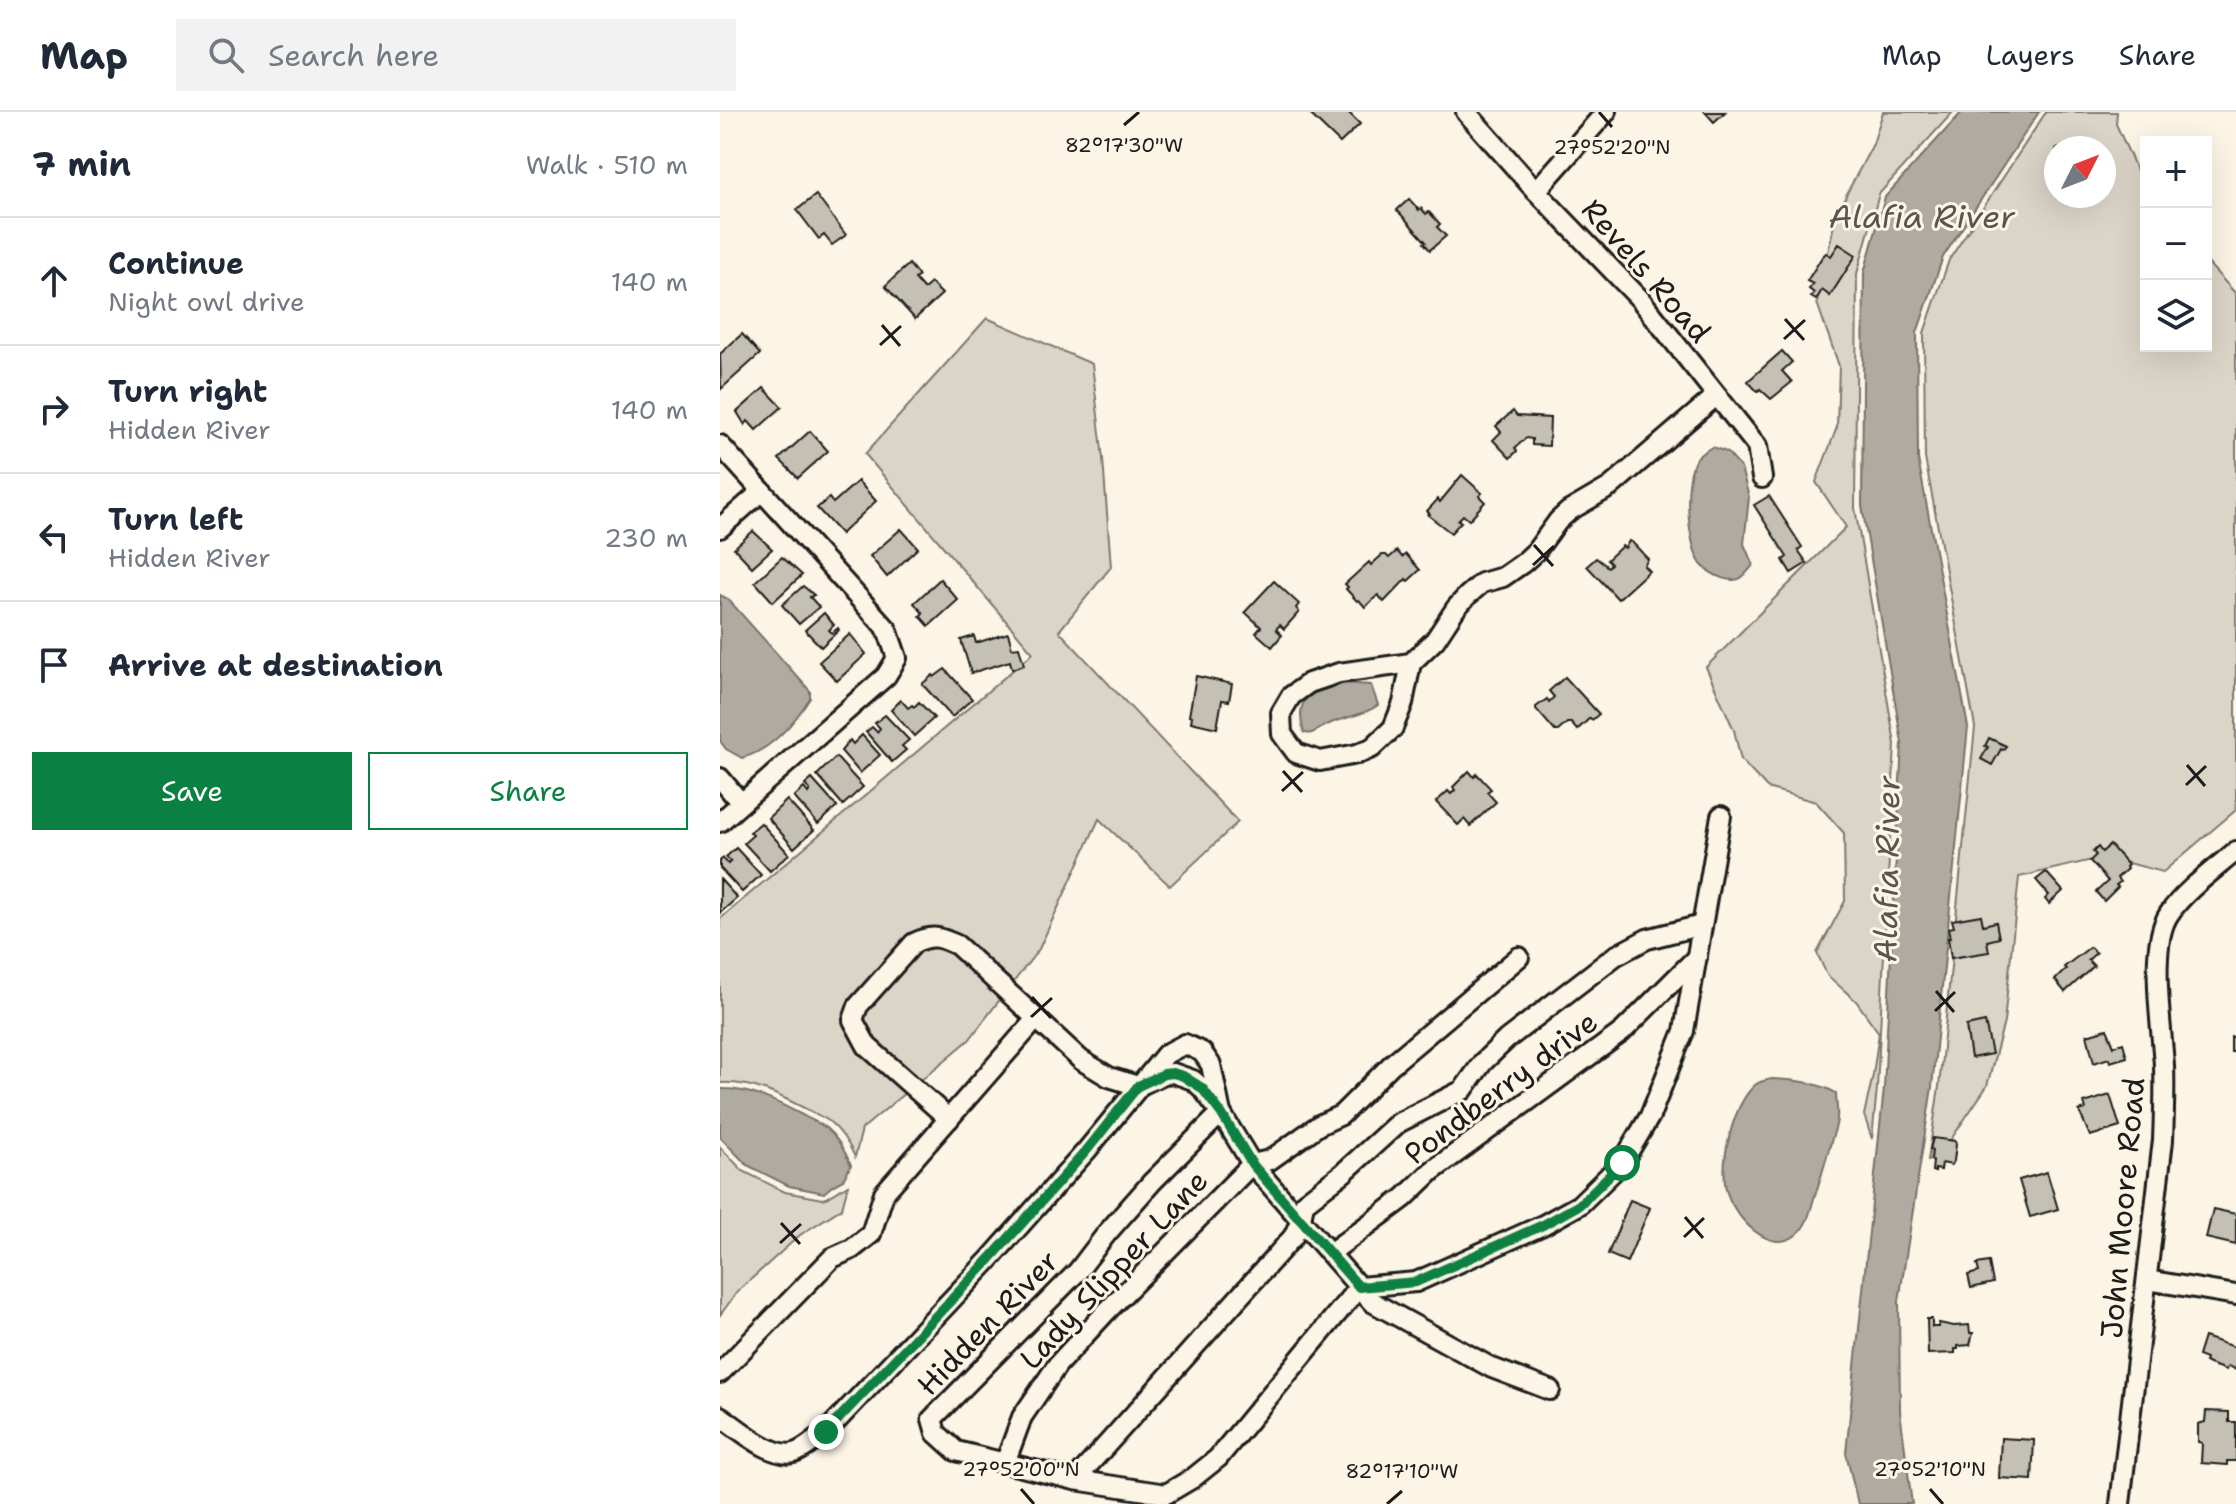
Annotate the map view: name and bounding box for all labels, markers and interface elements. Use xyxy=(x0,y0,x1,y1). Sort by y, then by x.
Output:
search box xyxy=(176,19,736,91)
text: Map xyxy=(40,30,128,81)
icon: search xyxy=(204,33,248,77)
text: Search here xyxy=(268,35,439,76)
text: Map xyxy=(1882,36,1942,74)
text: Layers xyxy=(1986,36,2075,74)
text: Share xyxy=(2119,36,2196,74)
text: 82°17'30"W xyxy=(1065,132,1183,158)
text: 27°52'20"N xyxy=(1553,134,1671,160)
north arrow xyxy=(2044,136,2116,208)
map controls xyxy=(2140,136,2212,352)
button: + xyxy=(2140,136,2212,208)
text: 7 min xyxy=(32,141,131,187)
text: Walk · 510 m xyxy=(526,147,688,182)
street label: Revels Road xyxy=(1572,190,1720,351)
water label: Alafia River xyxy=(1829,195,2016,238)
button: − xyxy=(2140,208,2212,280)
text: Continue xyxy=(108,243,244,284)
icon: ahead xyxy=(32,259,76,303)
text: 140 m xyxy=(611,264,688,299)
button: layers xyxy=(2140,280,2212,352)
text: Night owl drive xyxy=(108,284,305,319)
text: Turn right xyxy=(108,371,267,412)
icon: right xyxy=(32,387,76,431)
text: 140 m xyxy=(611,392,688,427)
text: Hidden River xyxy=(108,412,271,447)
text: Turn left xyxy=(108,499,243,540)
icon: left xyxy=(32,515,76,559)
text: 230 m xyxy=(604,520,688,555)
text: Hidden River xyxy=(108,540,271,575)
icon: arrive xyxy=(32,643,76,687)
text: Arrive at destination xyxy=(108,645,443,686)
button: Save xyxy=(32,752,352,830)
button: Share xyxy=(368,752,688,830)
water label: Alafia River xyxy=(1863,775,1910,963)
street label: Pondberry drive xyxy=(1395,1001,1606,1174)
street label: John Moore Road xyxy=(2091,1076,2154,1340)
route start xyxy=(1604,1145,1640,1181)
street label: Lady Slipper Lane xyxy=(1010,1161,1217,1378)
street label: Hidden River xyxy=(908,1241,1068,1404)
route end xyxy=(808,1414,844,1450)
text: 27°52'00"N xyxy=(962,1456,1080,1482)
text: 27°52'10"N xyxy=(1874,1456,1986,1482)
text: 82°17'10"W xyxy=(1346,1458,1458,1484)

